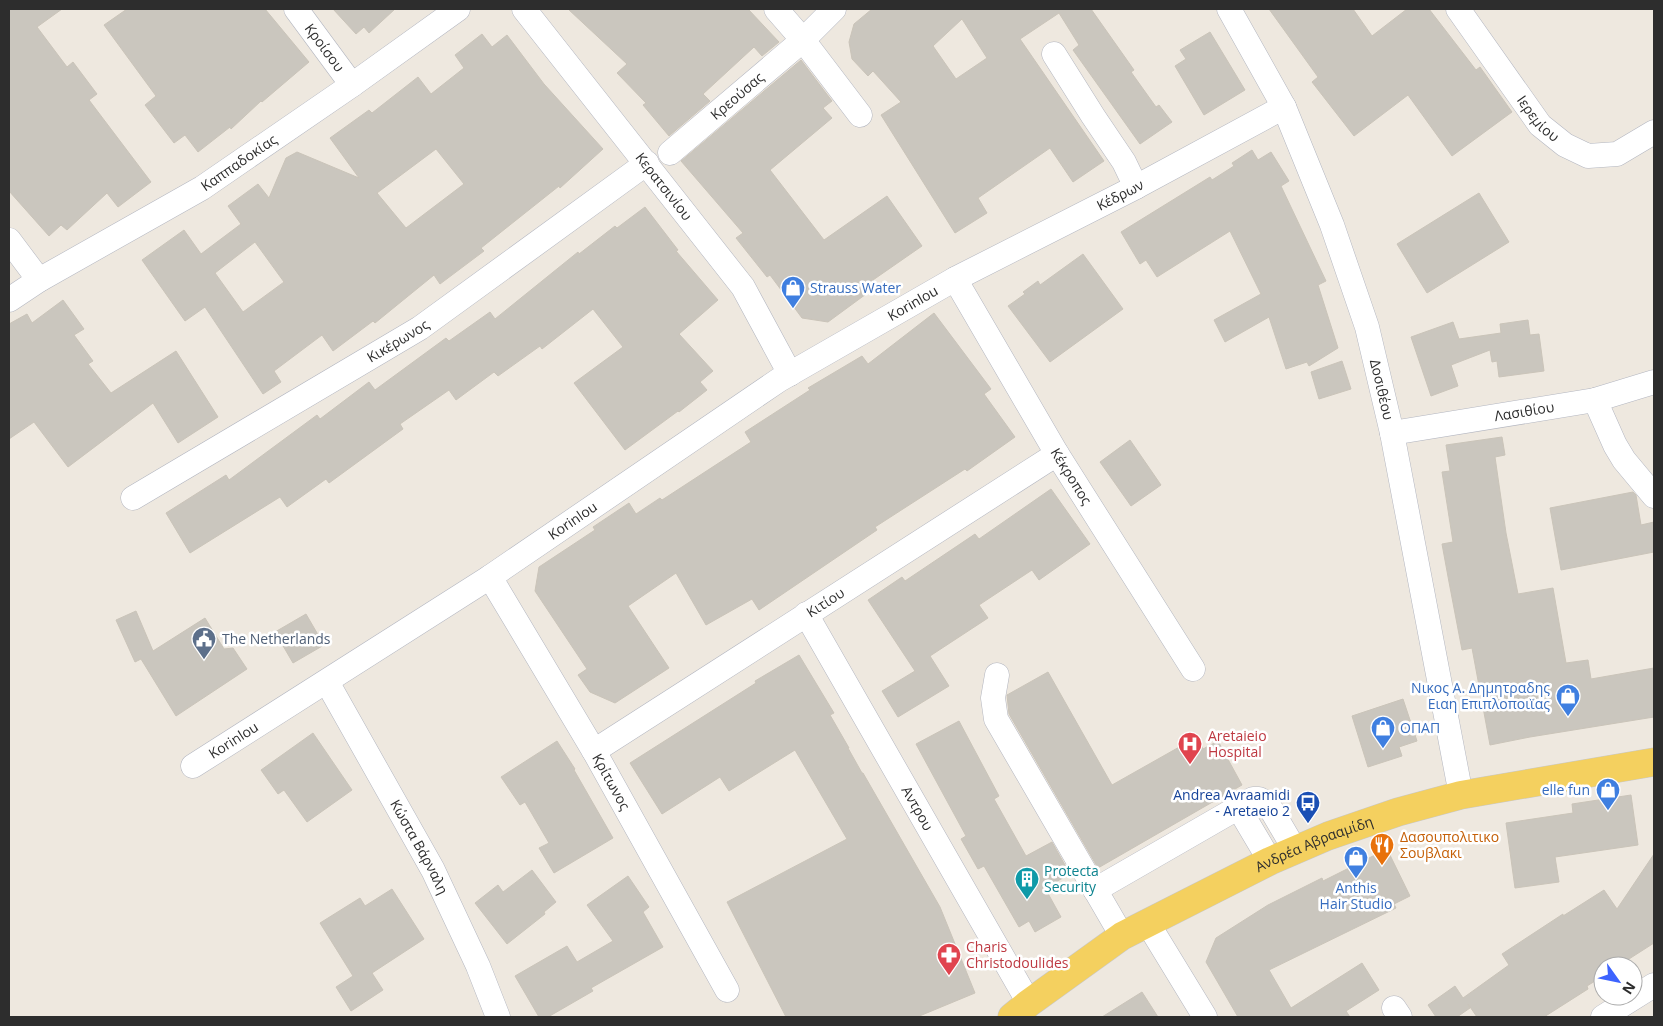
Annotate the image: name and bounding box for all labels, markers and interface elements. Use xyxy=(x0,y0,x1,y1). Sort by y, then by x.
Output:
street label: Κροίσου xyxy=(301,19,349,75)
street label: Κρεούσας xyxy=(706,67,768,124)
street label: Ιερεμίου xyxy=(1513,91,1563,146)
street label: Καππαδοκίας xyxy=(197,129,281,195)
street label: Κερατσινίου xyxy=(632,148,697,224)
street label: Κέδρων xyxy=(1093,175,1147,215)
shop icon: Strauss Water xyxy=(780,275,806,309)
place label: Strauss Water xyxy=(810,278,901,297)
street label: Korinlou xyxy=(884,281,941,325)
street label: Κικέρωνος xyxy=(363,314,433,366)
street label: Δοσιθέου xyxy=(1366,357,1399,422)
street label: Λασιθίου xyxy=(1493,397,1556,425)
street label: Κέκροπος xyxy=(1046,444,1097,508)
street label: Korinlou xyxy=(544,497,601,544)
street label: Κιτίου xyxy=(803,583,848,621)
public building icon: The Netherlands xyxy=(191,626,217,660)
place label: The Netherlands xyxy=(222,629,331,648)
place label: Νικος Α. Δημητραδης Ειαη Επιπλοποιϊας xyxy=(1411,678,1550,713)
shop icon: Νικος Α. Δημητραδης Ειαη Επιπλοποιϊας xyxy=(1555,683,1581,717)
shop icon: ΟΠΑΠ xyxy=(1370,715,1396,749)
street label: Korinlou xyxy=(205,717,262,763)
place label: ΟΠΑΠ xyxy=(1400,718,1440,737)
place label: Aretaieio Hospital xyxy=(1208,726,1267,761)
hospital icon: Aretaieio Hospital xyxy=(1177,731,1203,765)
street label: Κρίτωνος xyxy=(588,750,635,814)
shop icon: elle fun xyxy=(1595,777,1621,811)
place label: elle fun xyxy=(1542,780,1590,799)
street label: Αντρου xyxy=(898,782,938,834)
place label: Andrea Avraamidi - Aretaeio 2 xyxy=(1173,785,1290,820)
bus stop icon: Andrea Avraamidi - Aretaeio 2 xyxy=(1295,790,1321,824)
street label: Κώστα Βάρναλη xyxy=(386,796,453,897)
street label: Ανδρέα Αβρααμίδη xyxy=(1252,811,1376,876)
place label: Δασουπολιτικο Σουβλακι xyxy=(1400,827,1499,862)
restaurant icon: Δασουπολιτικο Σουβλακι xyxy=(1369,832,1395,866)
shop icon: Anthis Hair Studio xyxy=(1343,845,1369,879)
place label: Protecta Security xyxy=(1044,861,1099,896)
building icon: Protecta Security xyxy=(1014,866,1040,900)
place label: Anthis Hair Studio xyxy=(1320,878,1392,913)
place label: Charis Christodoulides xyxy=(966,937,1069,972)
pharmacy icon: Charis Christodoulides xyxy=(936,942,962,976)
north arrow xyxy=(1593,956,1643,1006)
text: N xyxy=(1618,978,1640,998)

